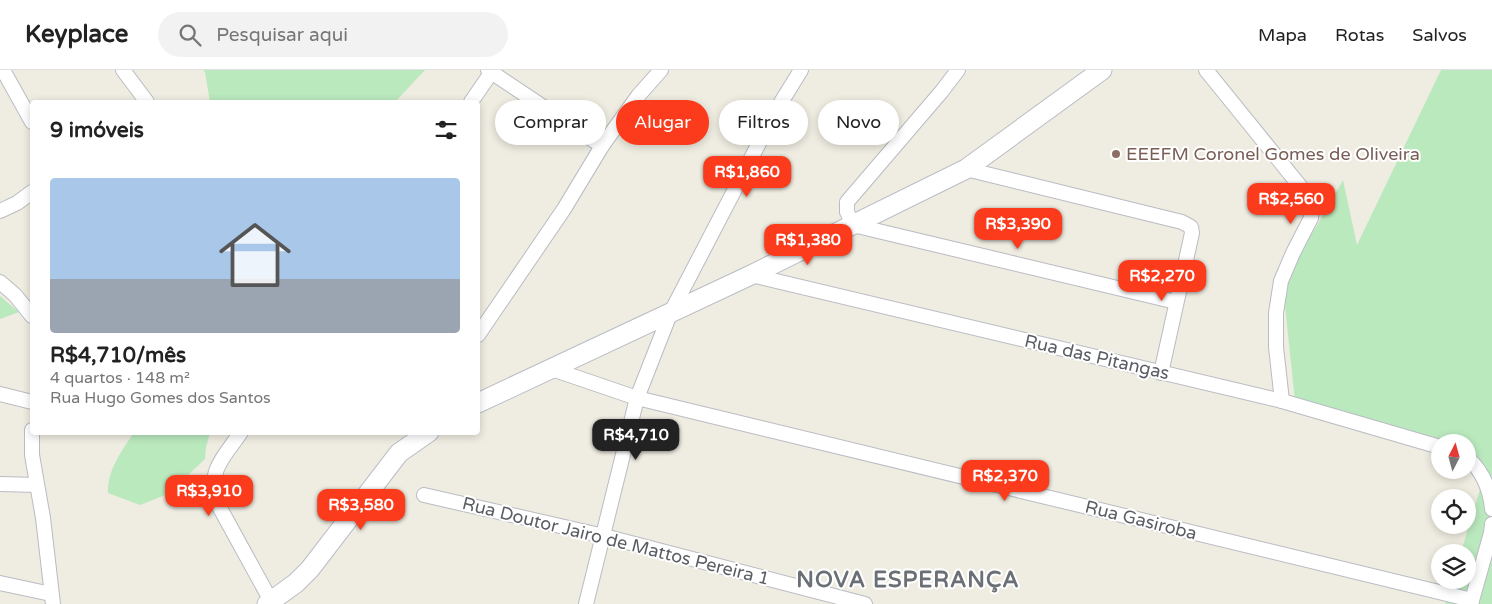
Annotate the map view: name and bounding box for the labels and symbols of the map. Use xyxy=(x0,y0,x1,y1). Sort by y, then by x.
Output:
place label: EEEFM Coronel Gomes de Oliveira xyxy=(1126,143,1420,165)
marker: EEEFM Coronel Gomes de Oliveira xyxy=(1110,148,1122,160)
pin: R$1,860 xyxy=(701,156,793,198)
pin: R$2,560 xyxy=(1245,182,1337,225)
pin: R$3,390 xyxy=(972,208,1064,250)
pin: R$1,380 xyxy=(762,224,854,266)
pin: R$2,270 xyxy=(1116,260,1208,302)
street label: Rua das Pitangas xyxy=(1022,330,1172,384)
pin: R$4,710 xyxy=(590,418,682,461)
north arrow xyxy=(1431,434,1476,479)
pin: R$2,370 xyxy=(959,460,1051,502)
pin: R$3,910 xyxy=(163,474,255,517)
pin: R$3,580 xyxy=(315,488,407,531)
street label: Rua Doutor Jairo de Mattos Pereira 1 xyxy=(460,492,772,590)
street label: Rua Gasiroba xyxy=(1083,495,1199,545)
district label: NOVA ESPERANÇA xyxy=(796,567,1020,593)

